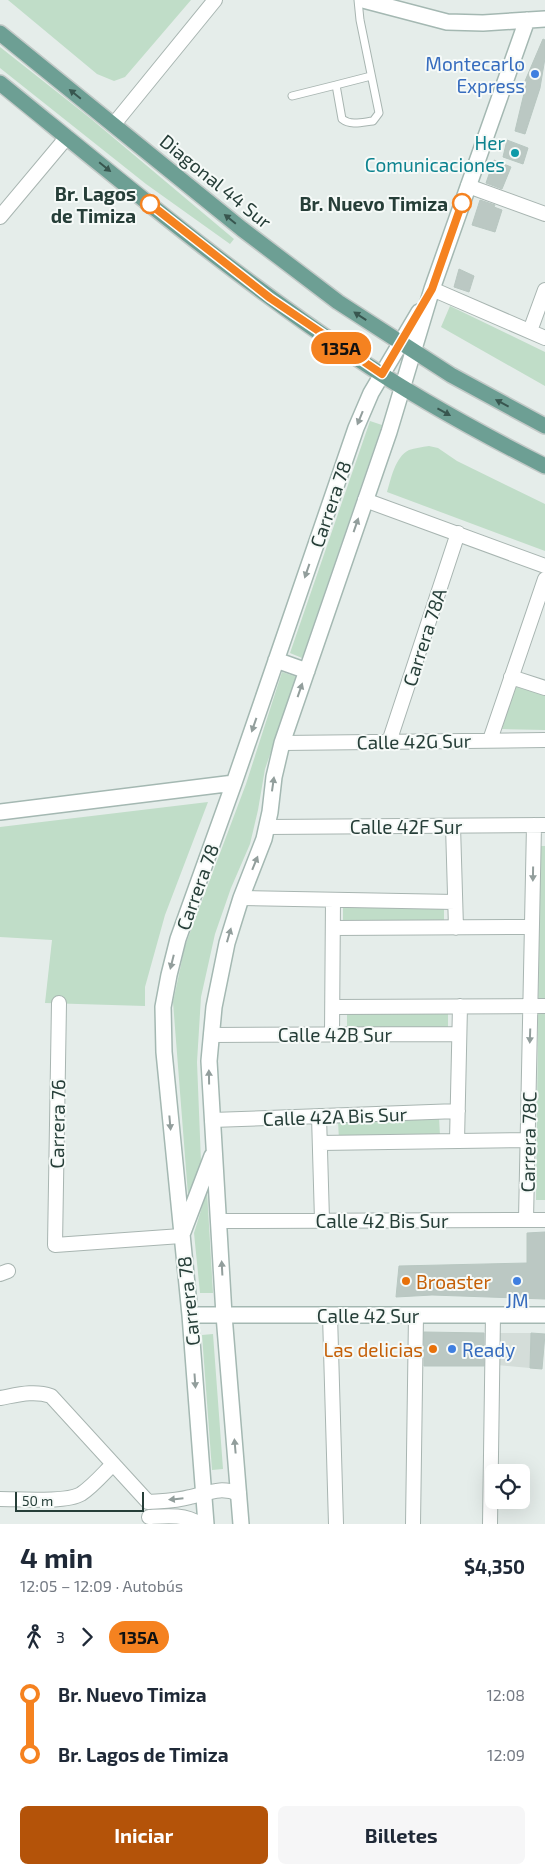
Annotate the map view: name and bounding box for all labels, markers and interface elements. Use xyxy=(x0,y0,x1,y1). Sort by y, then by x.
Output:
place label: Montecarlo Express xyxy=(425,52,525,97)
marker: Montecarlo Express xyxy=(529,68,541,80)
one-way arrow xyxy=(69,88,82,99)
street label: Diagonal 44 Sur xyxy=(156,129,277,233)
place label: Her Comunicaciones xyxy=(365,131,505,176)
marker: Her Comunicaciones xyxy=(509,147,521,159)
one-way arrow xyxy=(98,162,111,173)
place label: Br. Lagos de Timiza xyxy=(51,182,136,227)
place label: Br. Nuevo Timiza xyxy=(299,192,448,215)
marker: Br. Nuevo Timiza xyxy=(452,193,472,213)
marker: Br. Lagos de Timiza xyxy=(140,194,160,214)
one-way arrow xyxy=(224,213,237,224)
one-way arrow xyxy=(353,311,367,321)
line badge: 135A xyxy=(306,332,376,364)
text: 135A xyxy=(321,337,361,359)
one-way arrow xyxy=(494,399,509,407)
one-way arrow xyxy=(437,408,452,416)
one-way arrow xyxy=(356,410,363,425)
street label: Carrera 78 xyxy=(304,458,356,550)
one-way arrow xyxy=(352,517,360,532)
one-way arrow xyxy=(303,564,311,579)
street label: Carrera 78A xyxy=(397,585,451,689)
one-way arrow xyxy=(296,682,304,697)
one-way arrow xyxy=(250,718,258,733)
street label: Calle 42G Sur xyxy=(356,728,472,753)
one-way arrow xyxy=(269,776,277,792)
street label: Calle 42F Sur xyxy=(350,815,463,838)
street label: Carrera 78 xyxy=(171,841,223,933)
one-way arrow xyxy=(251,855,259,870)
one-way arrow xyxy=(529,866,537,882)
one-way arrow xyxy=(226,927,234,942)
one-way arrow xyxy=(168,954,176,969)
street label: Calle 42B Sur xyxy=(278,1023,393,1046)
one-way arrow xyxy=(526,1028,534,1044)
one-way arrow xyxy=(205,1069,213,1085)
street label: Carrera 76 xyxy=(45,1079,69,1169)
street label: Carrera 78C xyxy=(516,1091,540,1193)
street label: Calle 42A Bis Sur xyxy=(262,1102,408,1130)
one-way arrow xyxy=(167,1115,175,1131)
street label: Calle 42 Bis Sur xyxy=(315,1209,449,1232)
street label: Carrera 78 xyxy=(172,1255,204,1347)
one-way arrow xyxy=(217,1260,225,1276)
place label: Broaster xyxy=(416,1270,491,1293)
marker: Broaster xyxy=(400,1275,412,1287)
marker: JM xyxy=(511,1275,523,1287)
place label: JM xyxy=(505,1289,529,1312)
street label: Calle 42 Sur xyxy=(317,1304,420,1327)
place label: Las delicias xyxy=(323,1338,423,1361)
place label: Ready xyxy=(462,1338,515,1361)
marker: Las delicias xyxy=(427,1343,439,1355)
marker: Ready xyxy=(446,1343,458,1355)
one-way arrow xyxy=(191,1373,199,1389)
one-way arrow xyxy=(231,1437,239,1453)
map controls xyxy=(485,1464,530,1509)
button: locate xyxy=(485,1464,530,1509)
scale bar xyxy=(15,1489,144,1512)
text: 50 m xyxy=(22,1492,53,1509)
one-way arrow xyxy=(167,1495,183,1503)
text: 4 min xyxy=(20,1540,93,1574)
text: $4,350 xyxy=(464,1555,525,1578)
text: 12:05 – 12:09 · Autobús xyxy=(20,1576,183,1595)
icon: walk xyxy=(20,1623,48,1651)
icon: forward xyxy=(73,1623,101,1651)
text: 135A xyxy=(119,1626,159,1648)
text: 3 xyxy=(56,1627,65,1646)
text: Br. Nuevo Timiza xyxy=(58,1683,207,1706)
text: 12:08 xyxy=(487,1685,525,1704)
text: Br. Lagos de Timiza xyxy=(58,1743,229,1766)
text: 12:09 xyxy=(487,1745,525,1764)
button: Iniciar xyxy=(20,1806,268,1864)
button: Billetes xyxy=(278,1806,525,1864)

